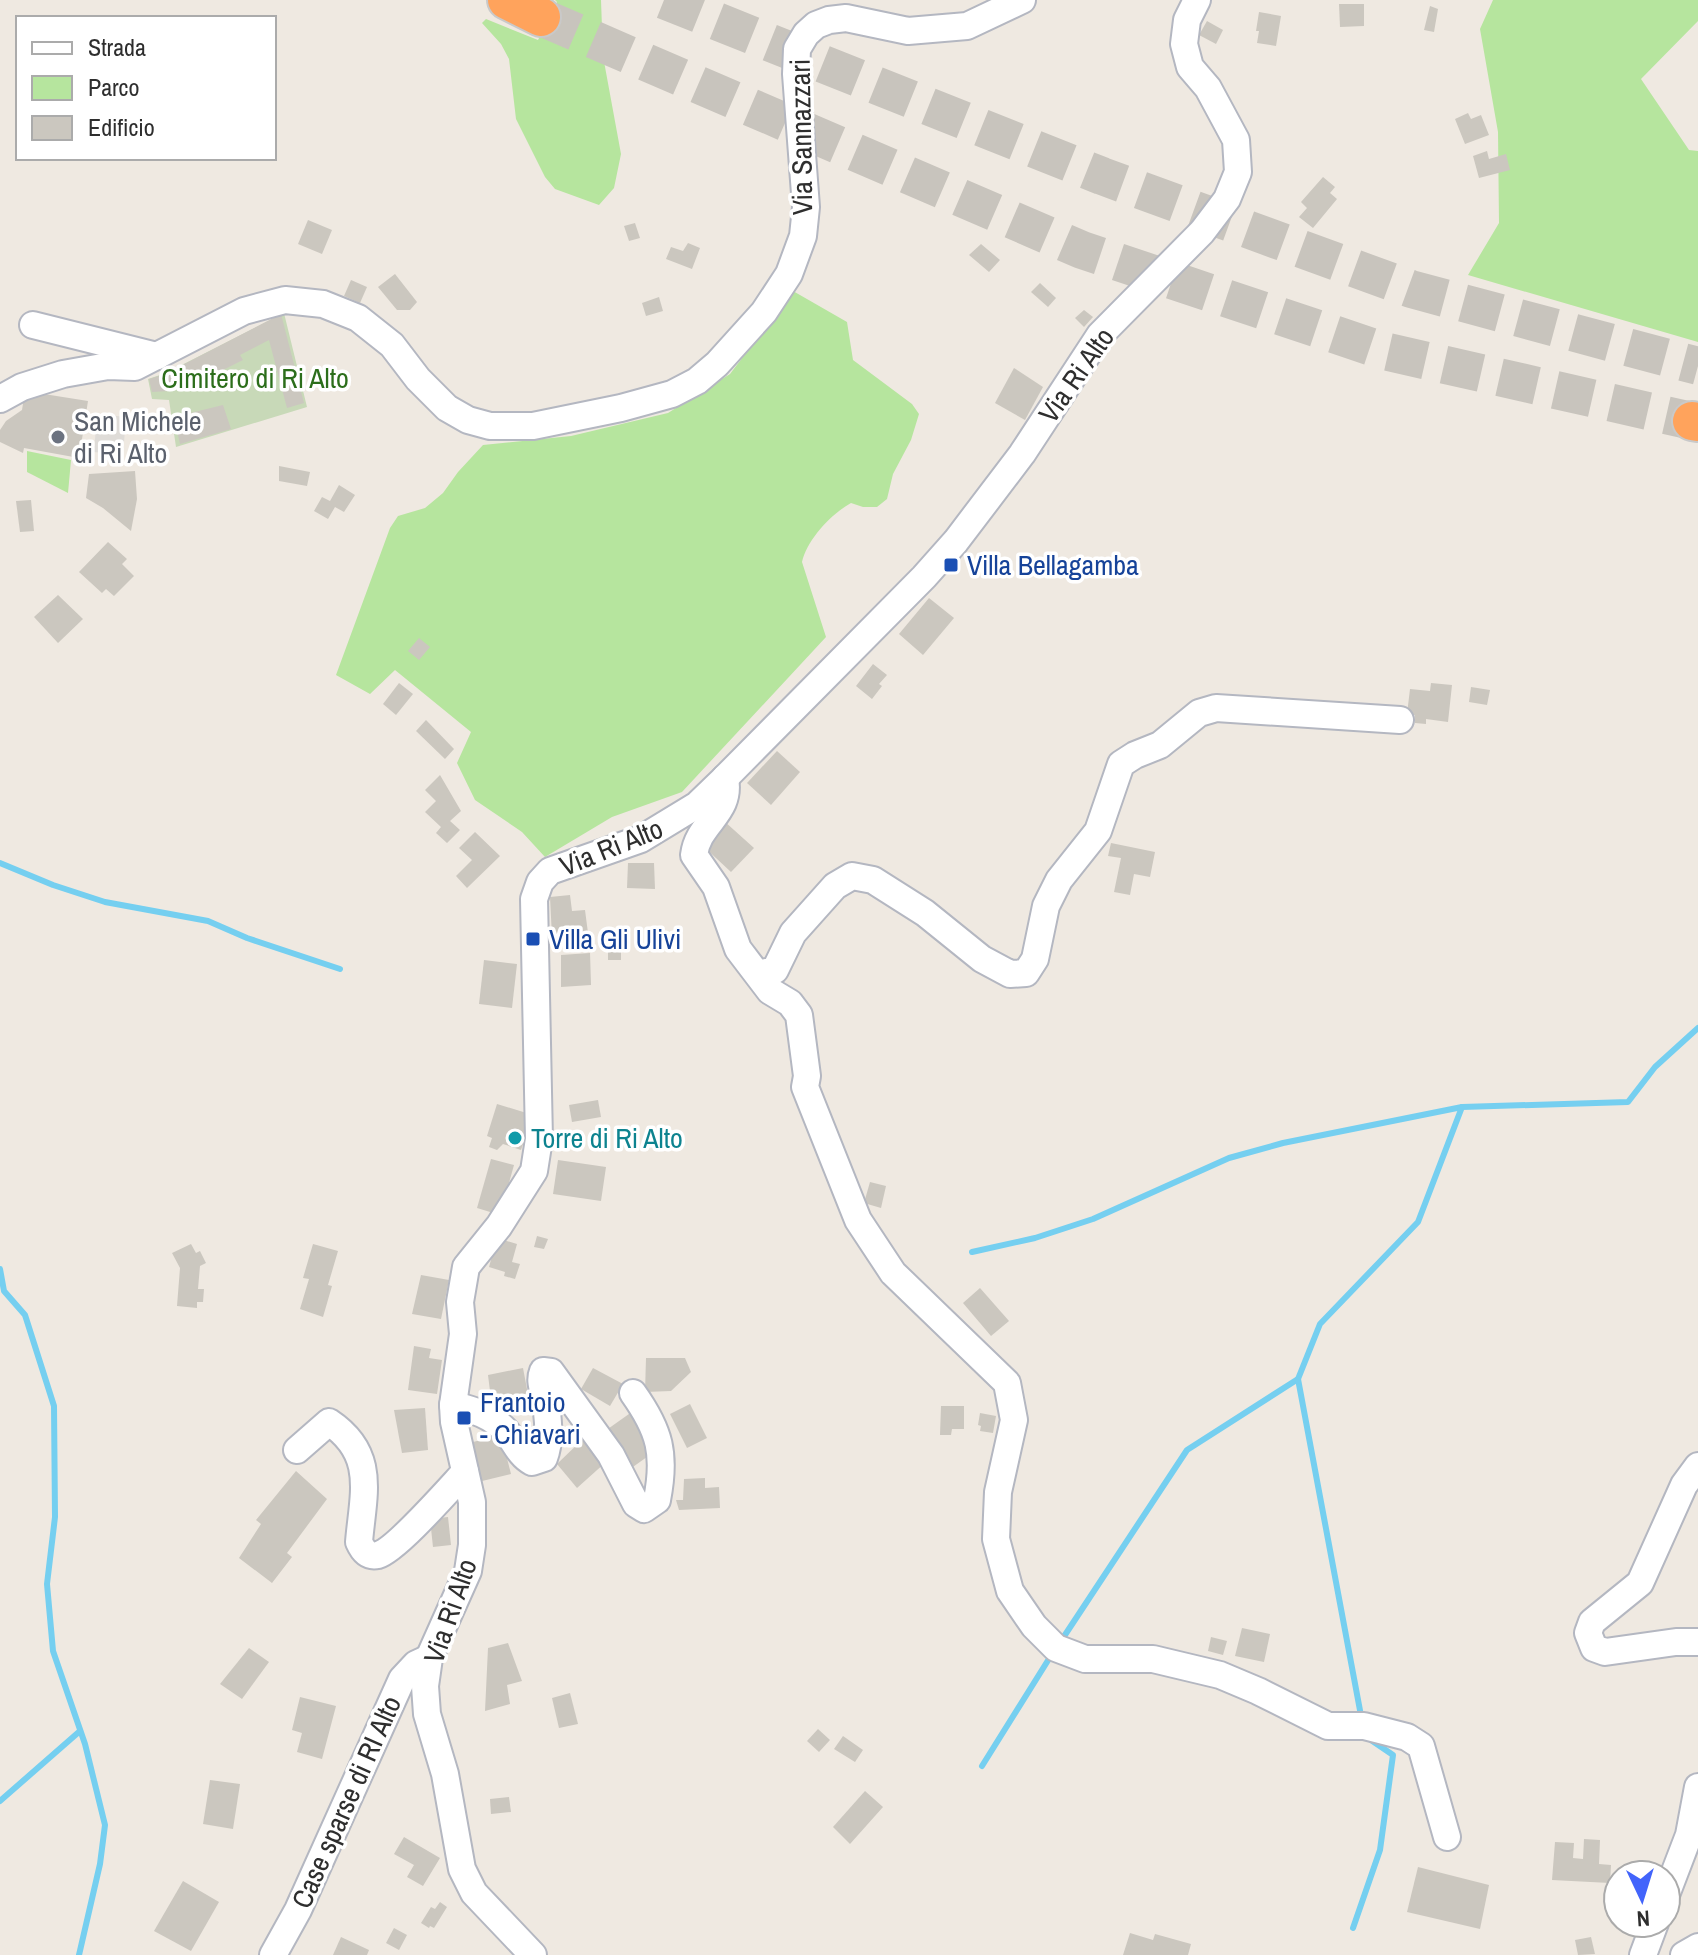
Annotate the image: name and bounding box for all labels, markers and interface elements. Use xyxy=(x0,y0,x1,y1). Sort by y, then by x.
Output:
legend xyxy=(16,16,276,160)
text: Strada xyxy=(88,31,146,63)
street label: Via Sannazzari xyxy=(781,58,821,216)
text: Parco xyxy=(88,71,139,103)
text: Edificio xyxy=(88,111,155,143)
street label: Via Ri Alto xyxy=(1029,320,1123,430)
park label: Cimitero di Ri Alto xyxy=(161,359,349,397)
place label: San Michele di Ri Alto xyxy=(74,402,202,472)
marker: San Michele di Ri Alto xyxy=(49,428,67,446)
place label: Villa Bellagamba xyxy=(967,546,1139,584)
marker: Villa Bellagamba xyxy=(942,556,960,574)
street label: Via Ri Alto xyxy=(554,809,668,885)
place label: Villa Gli Ulivi xyxy=(549,920,681,958)
marker: Villa Gli Ulivi xyxy=(524,930,542,948)
place label: Torre di Ri Alto xyxy=(531,1119,683,1157)
marker: Torre di Ri Alto xyxy=(506,1129,524,1147)
place label: Frantoio - Chiavari xyxy=(480,1383,581,1453)
marker: Frantoio - Chiavari xyxy=(455,1409,473,1427)
street label: Via Ri Alto xyxy=(414,1554,486,1668)
street label: Case sparse di RI Alto xyxy=(282,1690,410,1914)
north arrow xyxy=(1602,1859,1682,1939)
text: N xyxy=(1636,1904,1651,1934)

